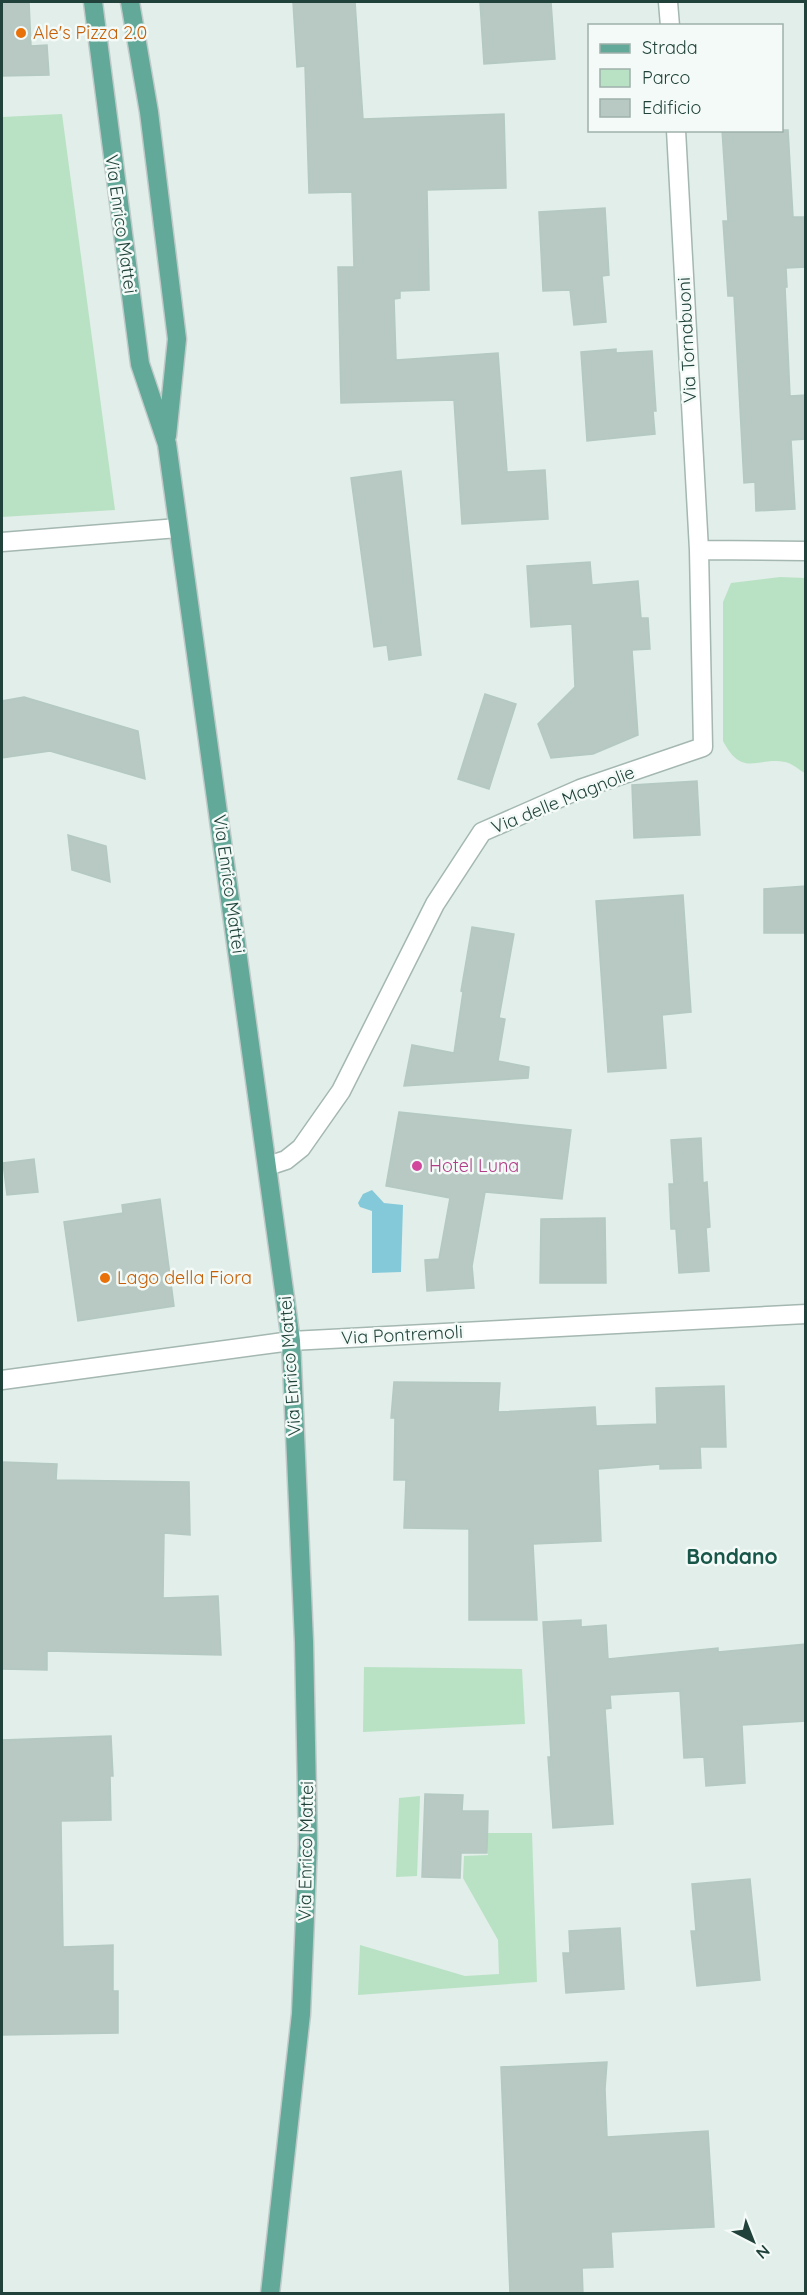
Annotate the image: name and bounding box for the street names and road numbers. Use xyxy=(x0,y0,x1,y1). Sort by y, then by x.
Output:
street label: Via Enrico Mattei xyxy=(100,153,143,295)
street label: Via Tornabuoni xyxy=(672,277,701,403)
street label: Via delle Magnolie xyxy=(488,760,638,839)
street label: Via Enrico Mattei xyxy=(208,813,251,955)
street label: Via Enrico Mattei xyxy=(273,1295,306,1437)
street label: Via Pontremoli xyxy=(341,1320,463,1349)
street label: Via Enrico Mattei xyxy=(293,1781,318,1921)

